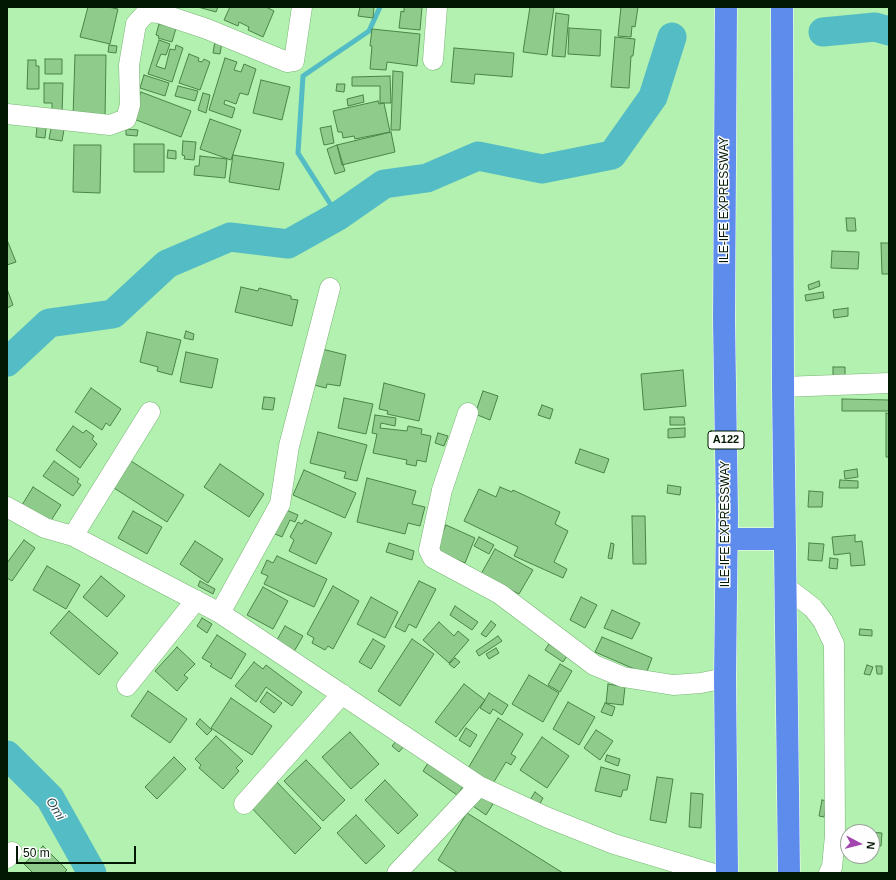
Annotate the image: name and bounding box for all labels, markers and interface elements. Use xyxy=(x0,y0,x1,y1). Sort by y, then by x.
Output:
street label: ILE-IFE EXPRESSWAY xyxy=(718,137,732,263)
road number: A122 xyxy=(708,431,744,449)
street label: ILE-IFE EXPRESSWAY xyxy=(719,461,733,587)
water label: Omi xyxy=(42,795,68,823)
north arrow xyxy=(840,824,880,864)
scale bar xyxy=(18,838,138,864)
text: N xyxy=(864,841,877,850)
text: 50 m xyxy=(23,846,50,860)

